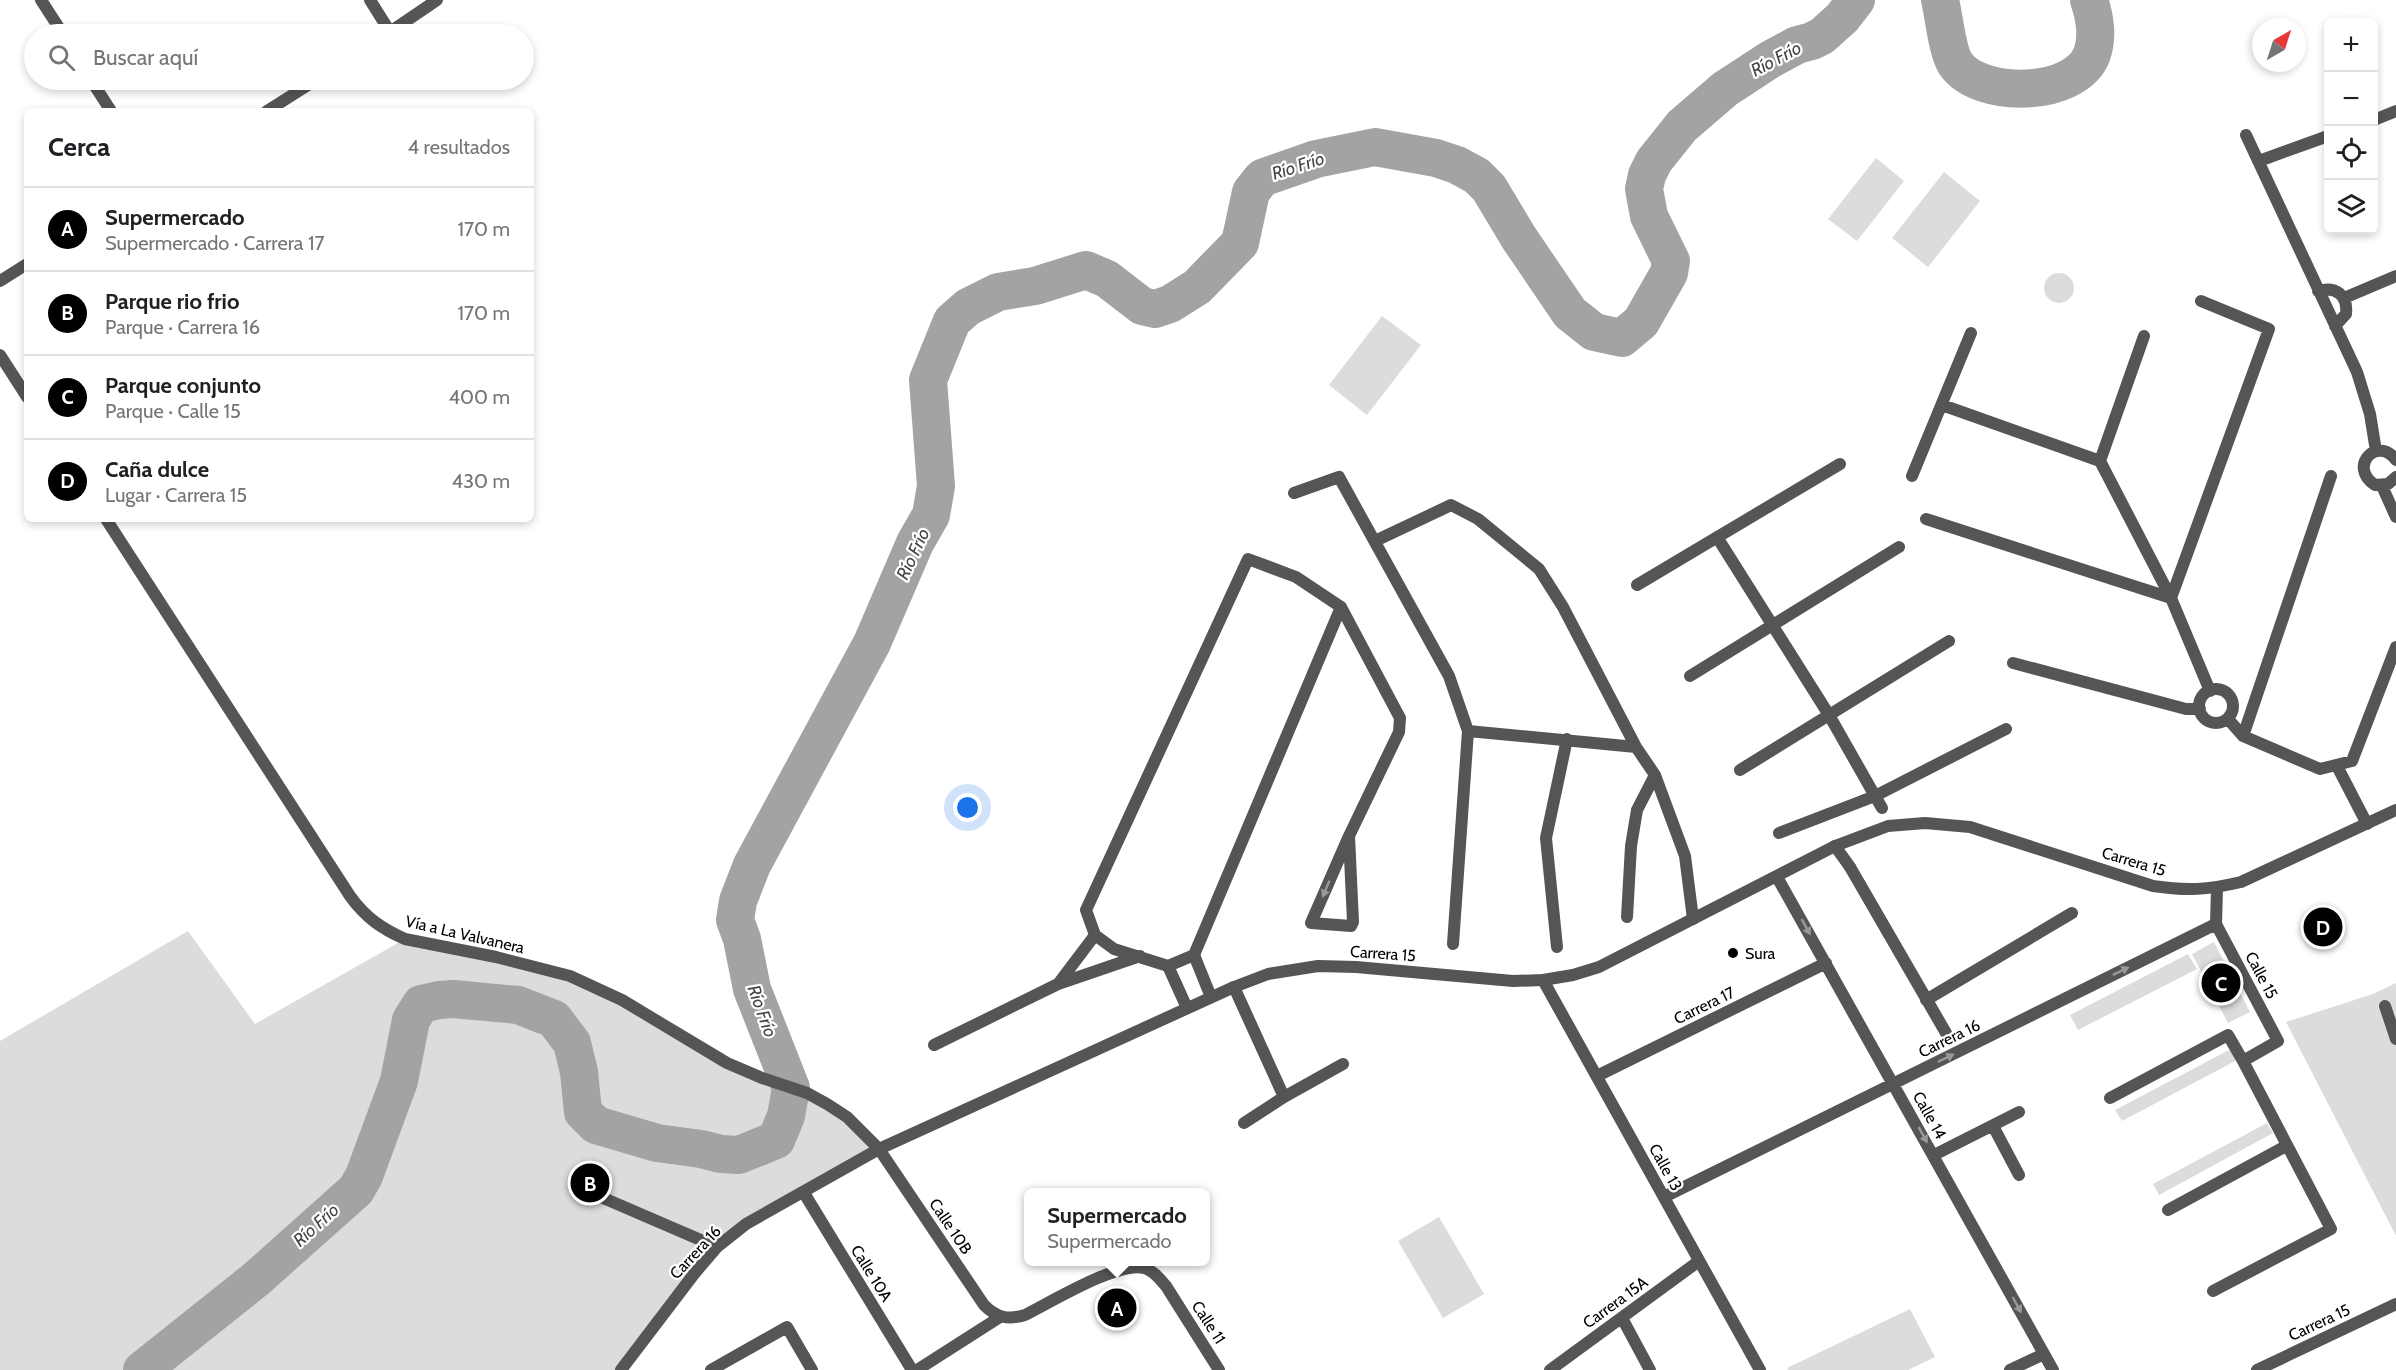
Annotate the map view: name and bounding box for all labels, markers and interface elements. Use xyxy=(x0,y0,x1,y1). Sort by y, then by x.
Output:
north arrow xyxy=(2252,18,2306,72)
map controls xyxy=(2324,18,2378,234)
button: + xyxy=(2324,18,2378,72)
search box xyxy=(24,24,534,90)
water label: Río Frío xyxy=(1747,37,1805,81)
icon: search xyxy=(45,41,78,74)
text: Buscar aquí xyxy=(93,44,198,71)
button: − xyxy=(2324,72,2378,126)
button: locate xyxy=(2324,126,2378,180)
text: Cerca xyxy=(48,131,110,163)
text: 4 resultados xyxy=(408,135,510,159)
water label: Río Frío xyxy=(1269,147,1327,185)
button: layers xyxy=(2324,180,2378,234)
text: Supermercado xyxy=(105,204,245,231)
text: A xyxy=(61,217,74,241)
text: 170 m xyxy=(458,217,510,241)
text: Supermercado · Carrera 17 xyxy=(105,231,325,255)
text: Parque rio frio xyxy=(105,288,239,315)
text: B xyxy=(61,301,74,325)
text: 170 m xyxy=(458,301,510,325)
text: Parque · Carrera 16 xyxy=(105,315,260,339)
text: Parque conjunto xyxy=(105,372,261,399)
text: C xyxy=(61,385,74,409)
text: 400 m xyxy=(448,385,510,409)
text: Parque · Calle 15 xyxy=(105,399,241,423)
text: Caña dulce xyxy=(105,456,209,483)
text: D xyxy=(60,469,75,493)
text: 430 m xyxy=(452,469,510,493)
text: Lugar · Carrera 15 xyxy=(105,483,247,507)
water label: Río Frío xyxy=(892,525,934,583)
your location xyxy=(953,793,982,822)
street label: Carrera 15 xyxy=(2100,843,2168,880)
one-way arrow xyxy=(1321,881,1331,899)
pin: D xyxy=(2304,904,2342,950)
street label: Vía a La Valvanera xyxy=(404,912,526,957)
one-way arrow xyxy=(1801,919,1811,936)
street label: Carrera 15 xyxy=(1350,942,1416,965)
place label: Sura xyxy=(1745,944,1776,963)
marker: Sura xyxy=(1726,946,1740,960)
street label: Calle 15 xyxy=(2241,948,2282,1002)
pin: C xyxy=(2202,960,2240,1006)
one-way arrow xyxy=(2113,966,2130,976)
water label: Río Frío xyxy=(742,982,782,1040)
street label: Carrera 17 xyxy=(1671,983,1738,1028)
street label: Carrera 16 xyxy=(1915,1015,1983,1061)
one-way arrow xyxy=(1938,1053,1955,1063)
street label: Calle 14 xyxy=(1909,1088,1950,1142)
one-way arrow xyxy=(1918,1127,1928,1144)
street label: Calle 13 xyxy=(1645,1140,1686,1194)
pin: B xyxy=(570,1160,610,1206)
popup xyxy=(1024,1188,1210,1266)
street label: Calle 10B xyxy=(925,1195,976,1258)
water label: Río Frío xyxy=(289,1199,343,1251)
text: Supermercado xyxy=(1047,1202,1187,1229)
street label: Carrera 16 xyxy=(666,1222,725,1283)
text: Supermercado xyxy=(1047,1229,1172,1253)
street label: Calle 10A xyxy=(847,1242,896,1305)
street label: Carrera 15A xyxy=(1579,1272,1652,1332)
pin: A xyxy=(1098,1286,1136,1330)
street label: Calle 11 xyxy=(1188,1297,1229,1347)
one-way arrow xyxy=(2012,1297,2022,1314)
street label: Carrera 15 xyxy=(2285,1300,2353,1345)

